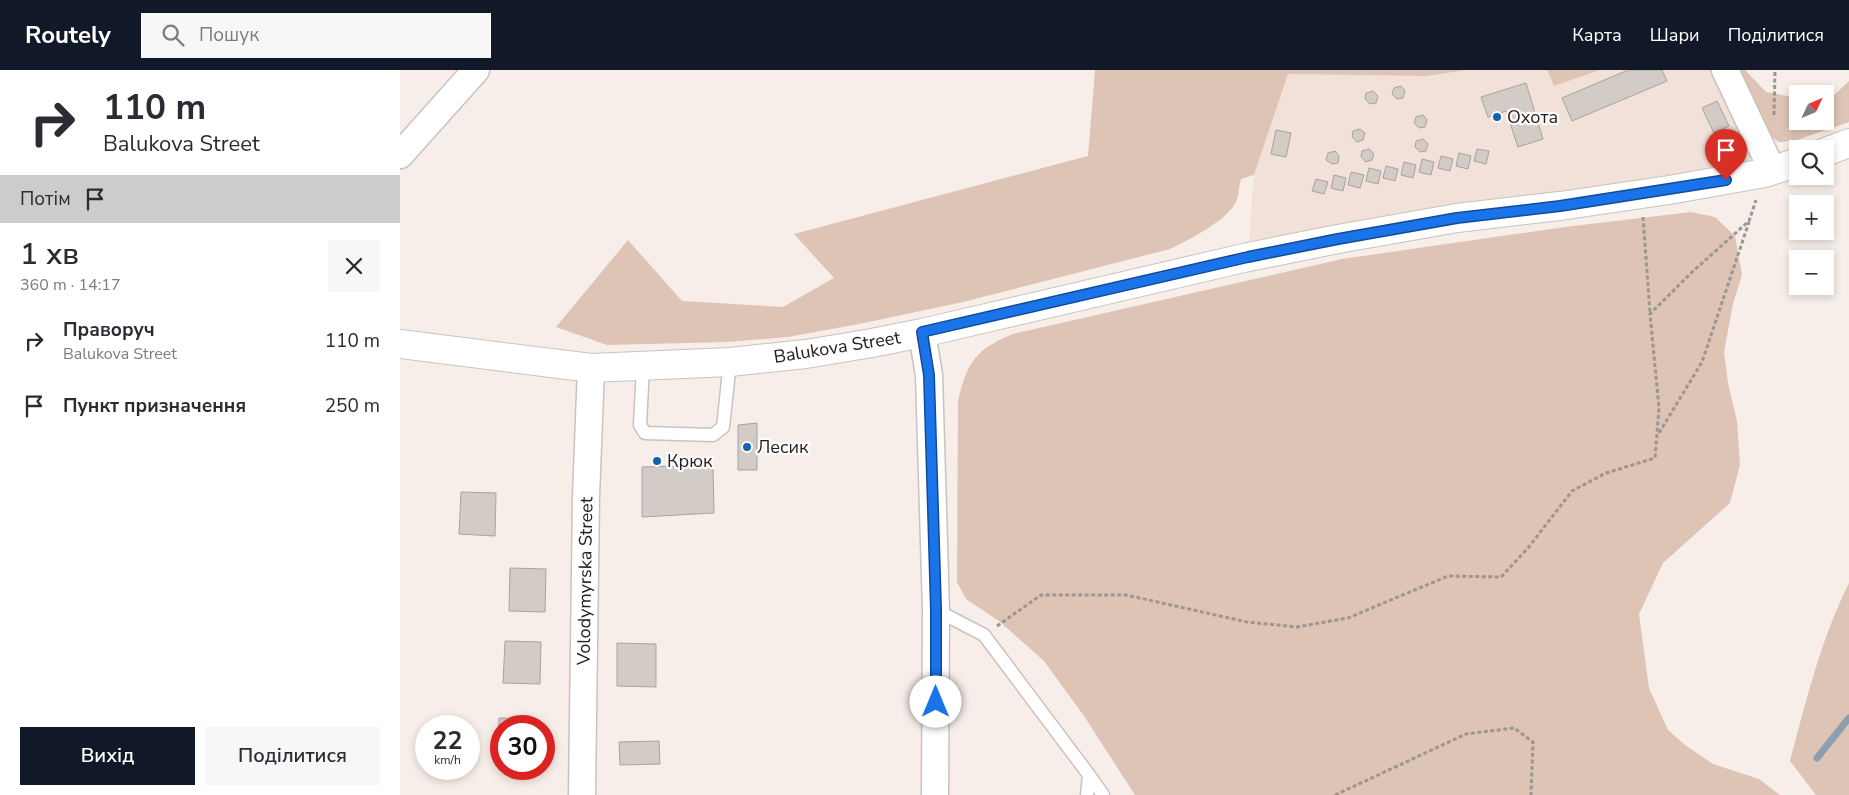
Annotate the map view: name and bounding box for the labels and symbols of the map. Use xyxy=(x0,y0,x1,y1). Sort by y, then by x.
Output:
north arrow xyxy=(1789,85,1834,130)
place label: Охота xyxy=(1507,105,1558,129)
marker: Охота xyxy=(1491,111,1503,123)
pin xyxy=(1705,129,1747,180)
street label: Balukova Street xyxy=(772,325,903,369)
place label: Лесик xyxy=(757,435,809,459)
marker: Лесик xyxy=(741,441,753,453)
place label: Крюк xyxy=(667,449,713,473)
marker: Крюк xyxy=(651,455,663,467)
street label: Volodymyrska Street xyxy=(572,496,598,666)
position arrow xyxy=(909,675,961,727)
speed limit sign: 30 xyxy=(490,715,555,780)

